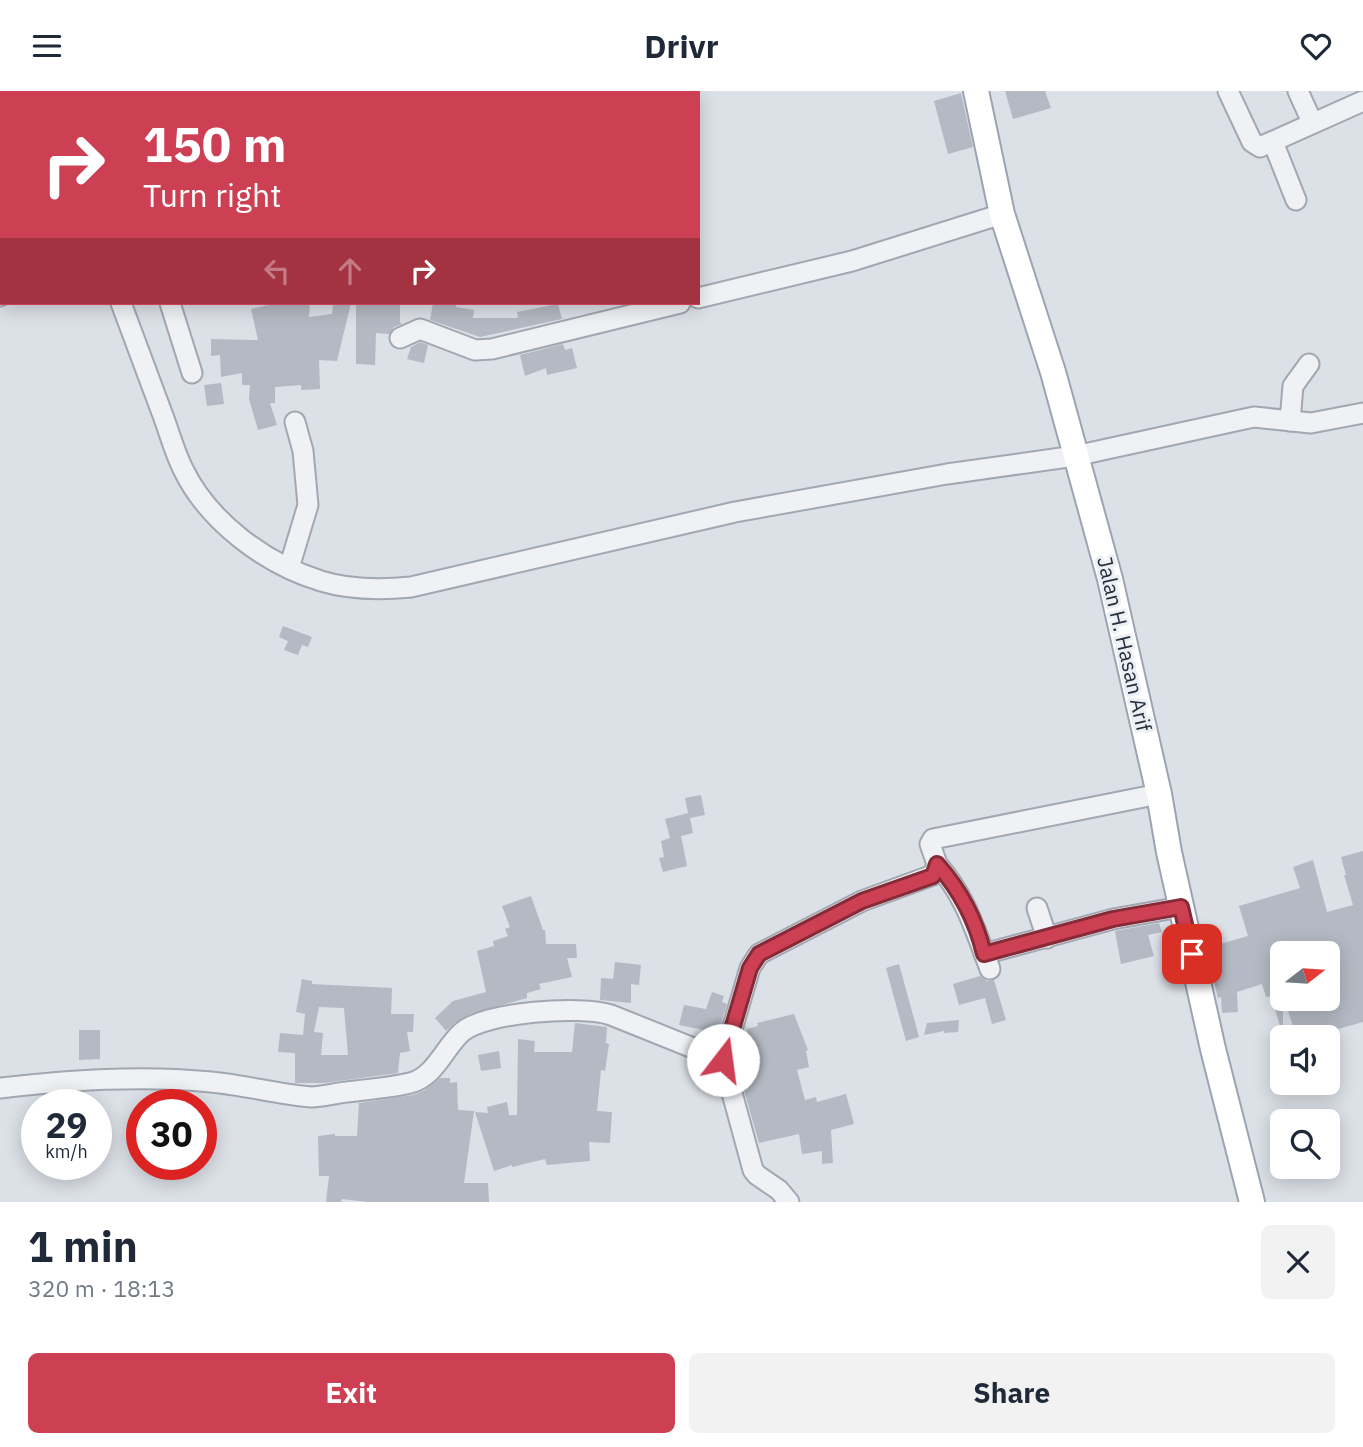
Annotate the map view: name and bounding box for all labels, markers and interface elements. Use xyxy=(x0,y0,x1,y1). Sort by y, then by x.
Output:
text: Drivr xyxy=(644,25,719,67)
icon: menu xyxy=(28,27,66,65)
icon: heart xyxy=(1297,27,1335,65)
text: 150 m xyxy=(143,112,287,175)
icon: right xyxy=(28,119,119,210)
text: Turn right xyxy=(143,174,281,216)
icon: left xyxy=(258,252,296,290)
icon: ahead xyxy=(331,252,369,290)
icon: right xyxy=(404,252,442,290)
street label: Jalan H. Hasan Arif xyxy=(1091,553,1159,734)
pin xyxy=(1162,924,1222,984)
icon: arrive xyxy=(1173,935,1211,973)
north arrow xyxy=(1270,941,1340,1011)
map controls xyxy=(1270,941,1340,1179)
position arrow xyxy=(686,1023,760,1097)
button: sound xyxy=(1270,1025,1340,1095)
speed limit sign: 30 xyxy=(126,1089,217,1180)
text: 29 xyxy=(45,1102,88,1148)
button: search xyxy=(1270,1109,1340,1179)
text: km/h xyxy=(45,1140,88,1163)
text: 1 min xyxy=(28,1219,138,1274)
button: close xyxy=(1261,1225,1335,1299)
text: 320 m · 18:13 xyxy=(28,1273,175,1303)
button: Exit xyxy=(28,1353,675,1433)
button: Share xyxy=(689,1353,1335,1433)

